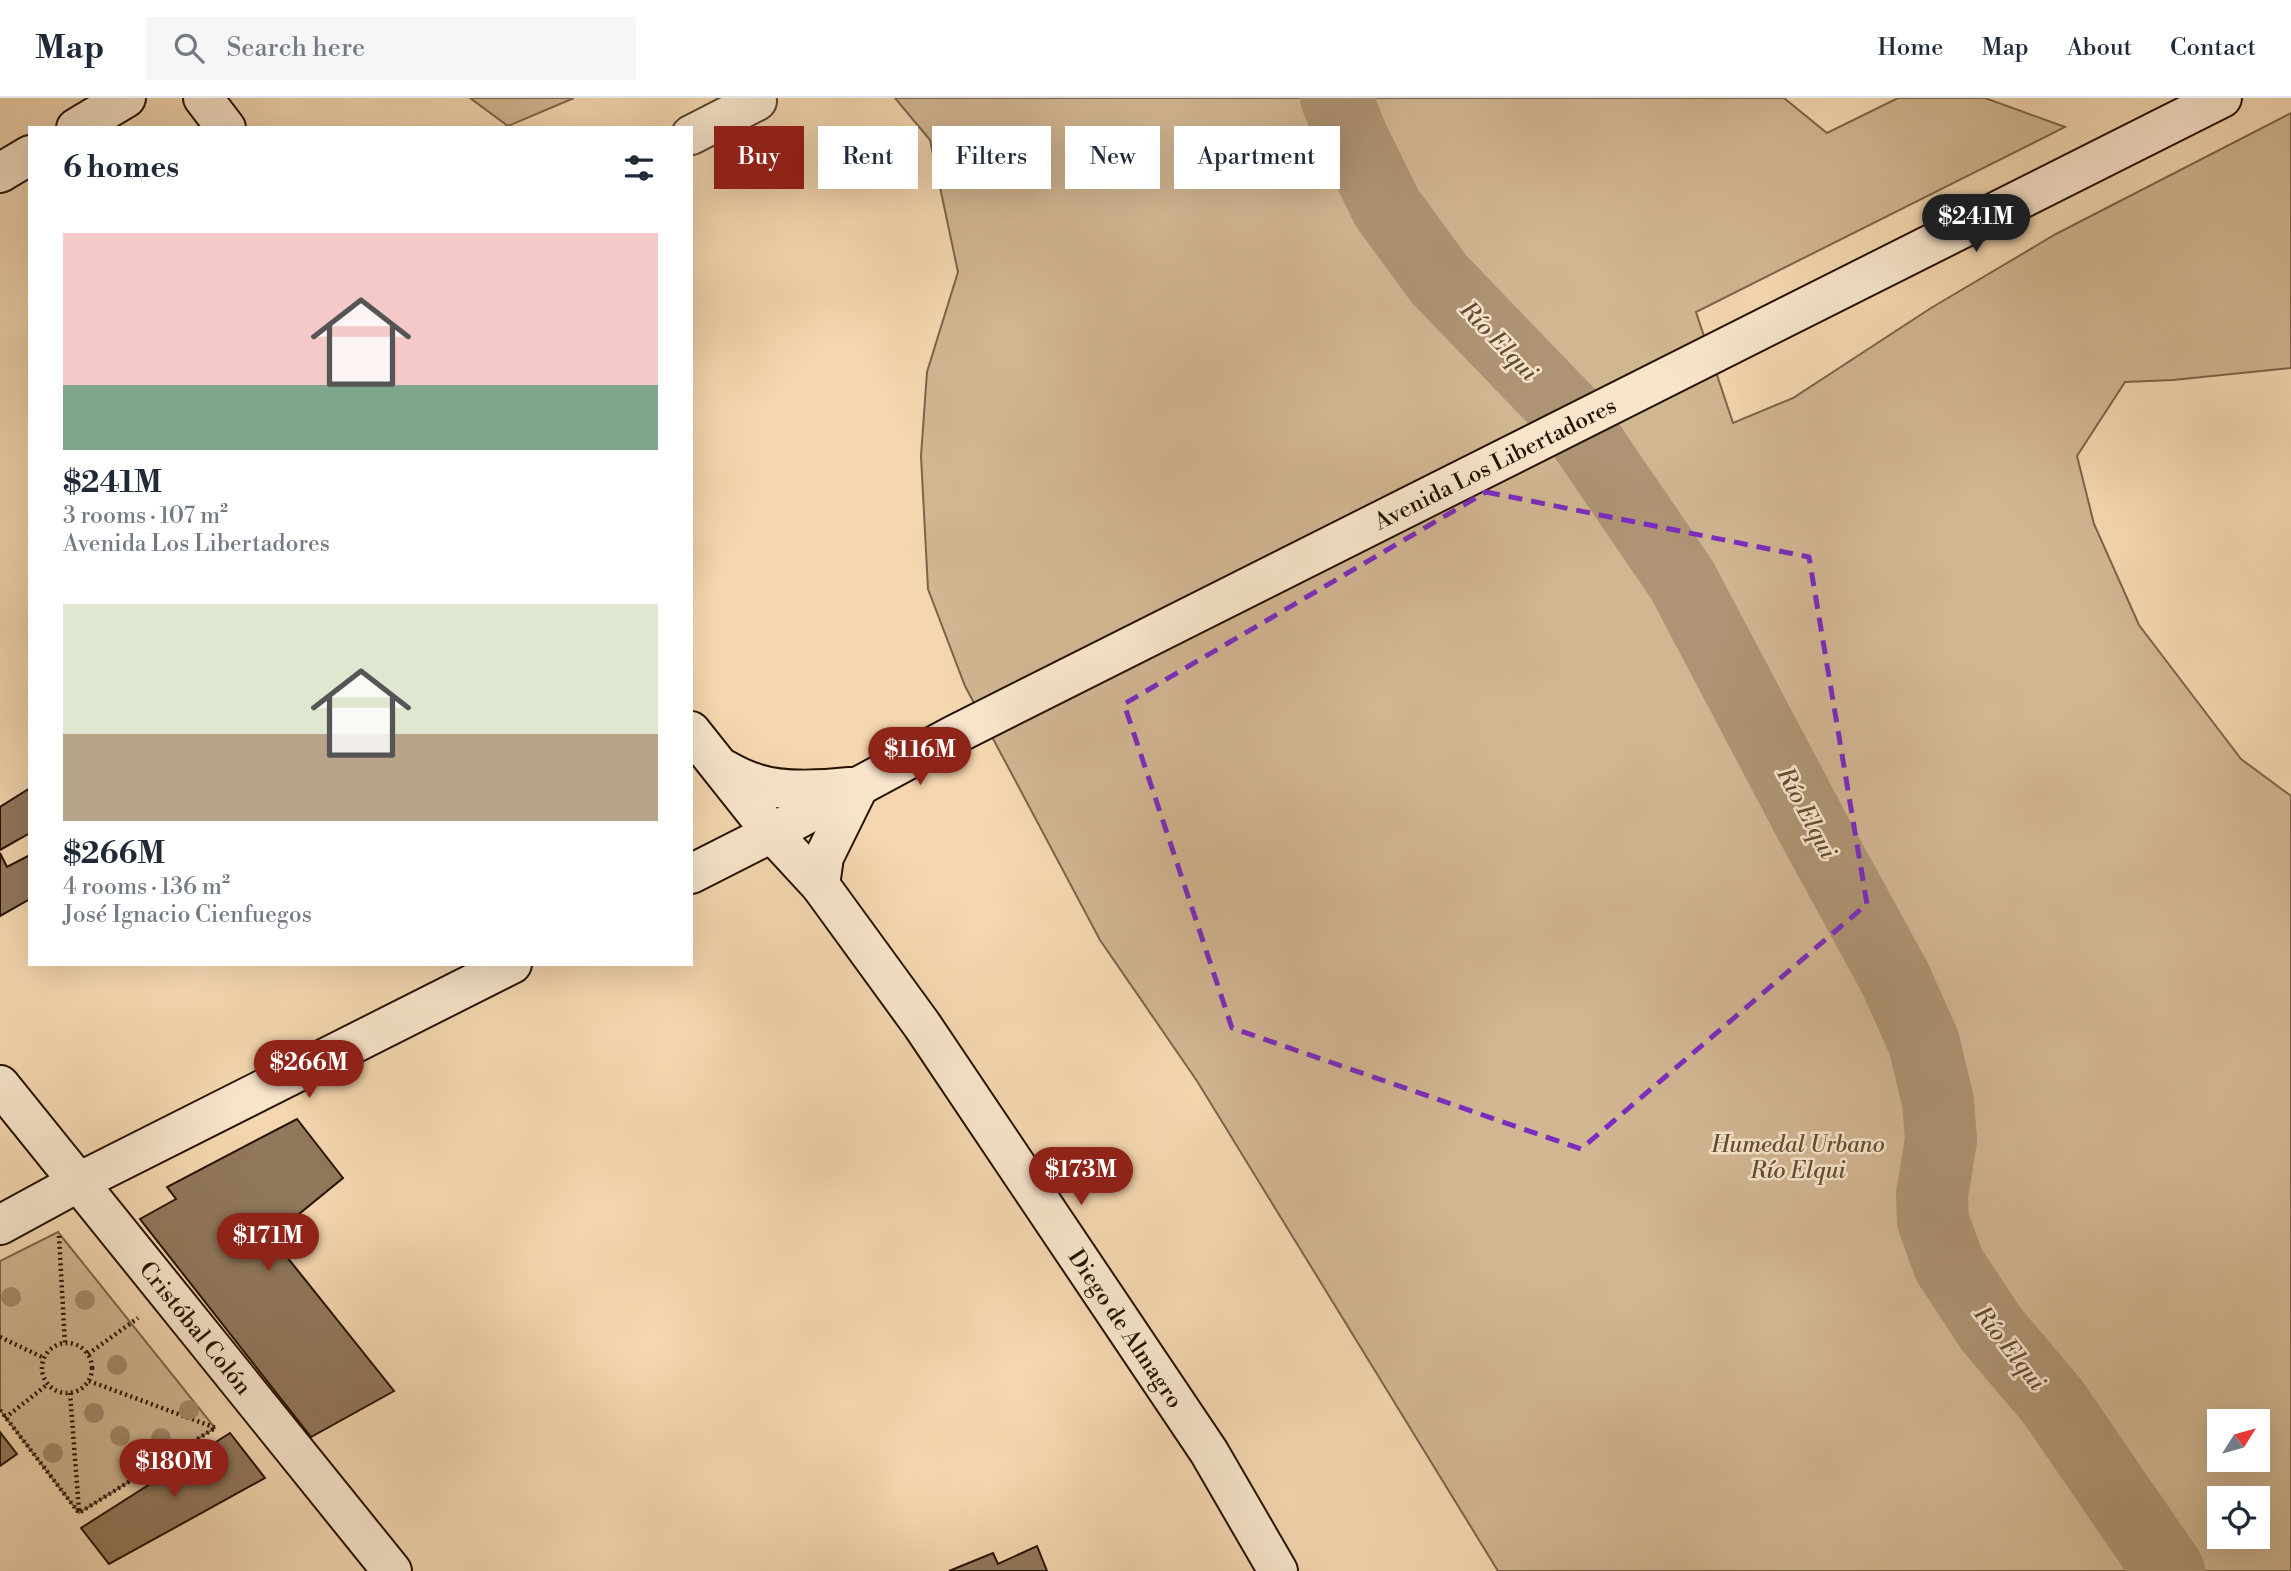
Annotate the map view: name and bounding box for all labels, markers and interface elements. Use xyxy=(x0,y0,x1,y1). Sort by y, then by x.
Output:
search box xyxy=(146,17,636,80)
text: Map xyxy=(35,28,104,69)
icon: search xyxy=(170,29,208,67)
text: Search here xyxy=(226,32,365,64)
text: Home xyxy=(1878,33,1943,63)
text: Map xyxy=(1981,33,2029,63)
text: About xyxy=(2067,33,2132,63)
text: Contact xyxy=(2170,33,2256,63)
chip: Buy xyxy=(714,126,804,189)
chip: Rent xyxy=(818,126,918,189)
chip: Filters xyxy=(932,126,1051,189)
chip: New xyxy=(1065,126,1160,189)
chip: Apartment xyxy=(1174,126,1340,189)
text: 6 homes xyxy=(63,149,179,187)
icon: filters xyxy=(620,149,658,187)
pin: $241M xyxy=(1927,194,2025,254)
text: $241M xyxy=(1938,203,2014,231)
icon: home xyxy=(298,279,424,405)
water label: Río Elqui xyxy=(1452,295,1544,388)
street label: Avenida Los Libertadores xyxy=(1369,392,1621,537)
text: $241M xyxy=(63,464,162,502)
text: 3 rooms · 107 m² xyxy=(63,502,228,530)
text: Avenida Los Libertadores xyxy=(63,530,330,558)
icon: home xyxy=(298,650,424,776)
pin: $116M xyxy=(871,728,969,787)
text: $116M xyxy=(884,736,956,764)
water label: Río Elqui xyxy=(1769,762,1843,865)
text: $266M xyxy=(63,835,165,873)
text: 4 rooms · 136 m² xyxy=(63,873,230,901)
text: José Ignacio Cienfuegos xyxy=(63,901,312,929)
pin: $266M xyxy=(260,1040,358,1100)
text: $266M xyxy=(270,1049,348,1077)
park label: Humedal Urbano Río Elqui xyxy=(1710,1131,1885,1185)
pin: $173M xyxy=(1032,1148,1130,1207)
text: $173M xyxy=(1045,1156,1117,1184)
pin: $171M xyxy=(219,1214,317,1273)
text: $171M xyxy=(233,1222,303,1250)
street label: Diego de Almagro xyxy=(1062,1244,1189,1414)
street label: Cristóbal Colón xyxy=(133,1256,257,1401)
water label: Río Elqui xyxy=(1966,1299,2052,1397)
north arrow xyxy=(2207,1409,2270,1472)
map controls xyxy=(2207,1409,2270,1549)
pin: $180M xyxy=(125,1440,223,1499)
text: $180M xyxy=(135,1448,213,1476)
button: locate xyxy=(2207,1486,2270,1549)

